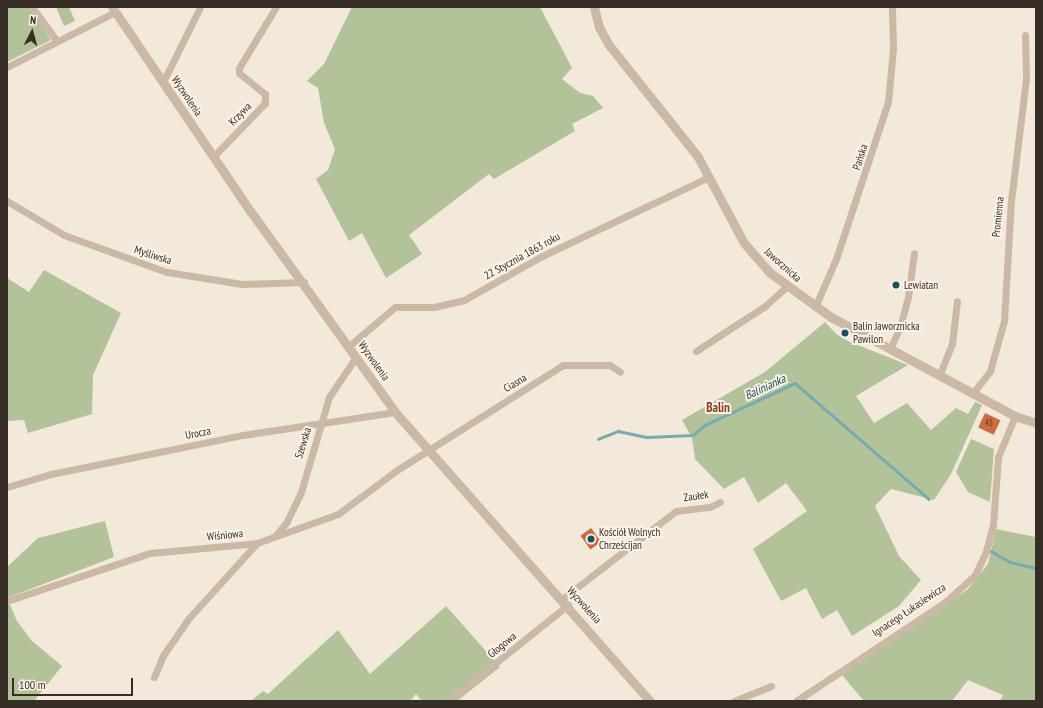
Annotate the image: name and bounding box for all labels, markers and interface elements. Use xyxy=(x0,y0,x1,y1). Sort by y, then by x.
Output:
north arrow xyxy=(12,12,52,52)
text: N xyxy=(30,13,37,27)
street label: Wyzwolenia xyxy=(169,74,205,118)
street label: Krzywa xyxy=(226,100,254,128)
street label: Pańska xyxy=(850,142,870,172)
street label: Promienna xyxy=(989,196,1007,238)
street label: 22 Stycznia 1863 roku xyxy=(482,230,562,282)
street label: Myśliwska xyxy=(133,243,173,267)
street label: Jaworznicka xyxy=(762,245,804,285)
place label: Lewiatan xyxy=(904,278,938,292)
marker: Lewiatan xyxy=(891,280,901,290)
place label: Balin Jaworznicka Pawilon xyxy=(853,320,920,346)
marker: Balin Jaworznicka Pawilon xyxy=(840,328,850,338)
street label: Wyzwolenia xyxy=(356,339,392,383)
street label: Ciasna xyxy=(501,371,529,395)
water label: Balinianka xyxy=(742,371,788,403)
district label: Balin xyxy=(706,400,730,416)
house number: 45 xyxy=(985,418,993,428)
street label: Urocza xyxy=(184,424,212,442)
street label: Szewska xyxy=(292,426,314,460)
street label: Zaułek xyxy=(683,488,709,504)
place label: Kościół Wolnych Chrześcijan xyxy=(599,526,660,552)
street label: Wiśniowa xyxy=(206,527,244,543)
marker: Kościół Wolnych Chrześcijan xyxy=(586,534,596,544)
street label: Ignacego Łukasiewicza xyxy=(870,580,948,640)
street label: Wyzwolenia xyxy=(564,584,604,626)
street label: Głogowa xyxy=(485,629,519,661)
scale bar xyxy=(14,670,135,696)
text: 100 m xyxy=(19,677,46,692)

